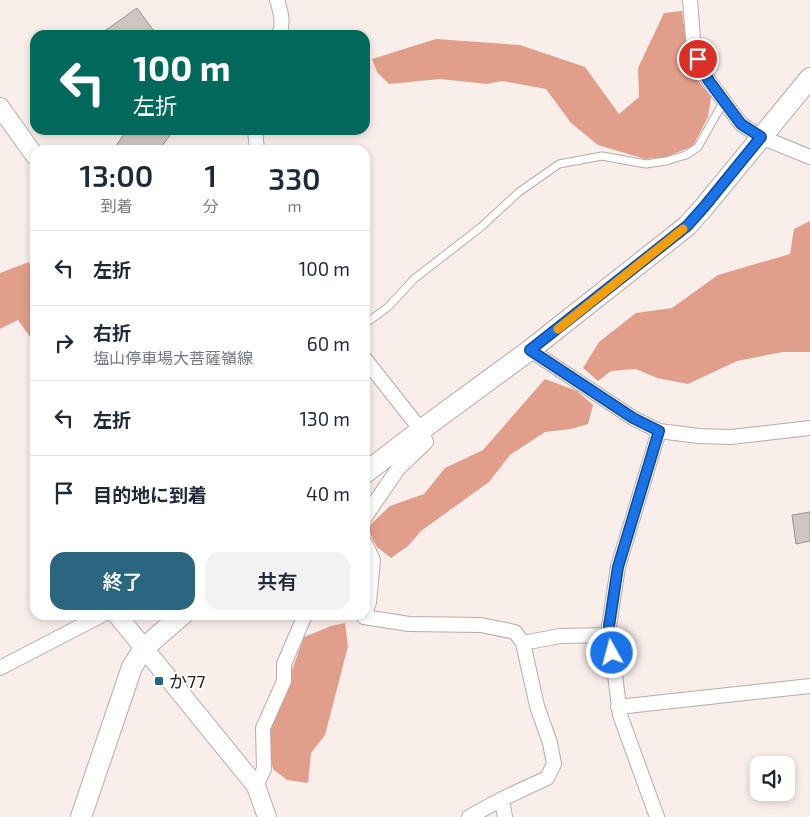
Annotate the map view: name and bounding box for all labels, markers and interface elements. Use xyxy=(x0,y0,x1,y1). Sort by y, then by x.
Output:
pin xyxy=(677,38,719,80)
icon: arrive xyxy=(684,45,712,73)
text: 100 m xyxy=(133,46,231,88)
icon: left xyxy=(50,50,115,115)
text: 左折 xyxy=(133,92,177,118)
text: 13:00 xyxy=(79,157,153,193)
text: 1 xyxy=(205,157,217,193)
text: 330 xyxy=(268,160,321,196)
text: 到着 xyxy=(100,196,132,215)
text: 分 xyxy=(203,196,219,215)
text: m xyxy=(287,196,301,215)
icon: left xyxy=(50,254,78,282)
text: 100 m xyxy=(299,257,350,280)
text: 左折 xyxy=(93,258,131,281)
text: 右折 xyxy=(93,321,131,344)
icon: right xyxy=(50,329,78,357)
text: 60 m xyxy=(307,332,350,355)
text: 塩山停車場大菩薩嶺線 xyxy=(93,348,253,367)
icon: left xyxy=(50,404,78,432)
text: 130 m xyxy=(300,407,350,430)
text: 左折 xyxy=(93,408,131,431)
icon: arrive xyxy=(50,479,78,507)
text: 40 m xyxy=(306,482,350,505)
text: 目的地に到着 xyxy=(93,483,207,506)
button: 終了 xyxy=(50,552,195,610)
button: 共有 xyxy=(205,552,350,610)
position arrow xyxy=(585,626,637,678)
place label: か77 xyxy=(169,670,205,692)
marker: か77 xyxy=(153,675,165,687)
map controls xyxy=(750,756,795,801)
button: sound xyxy=(750,756,795,801)

